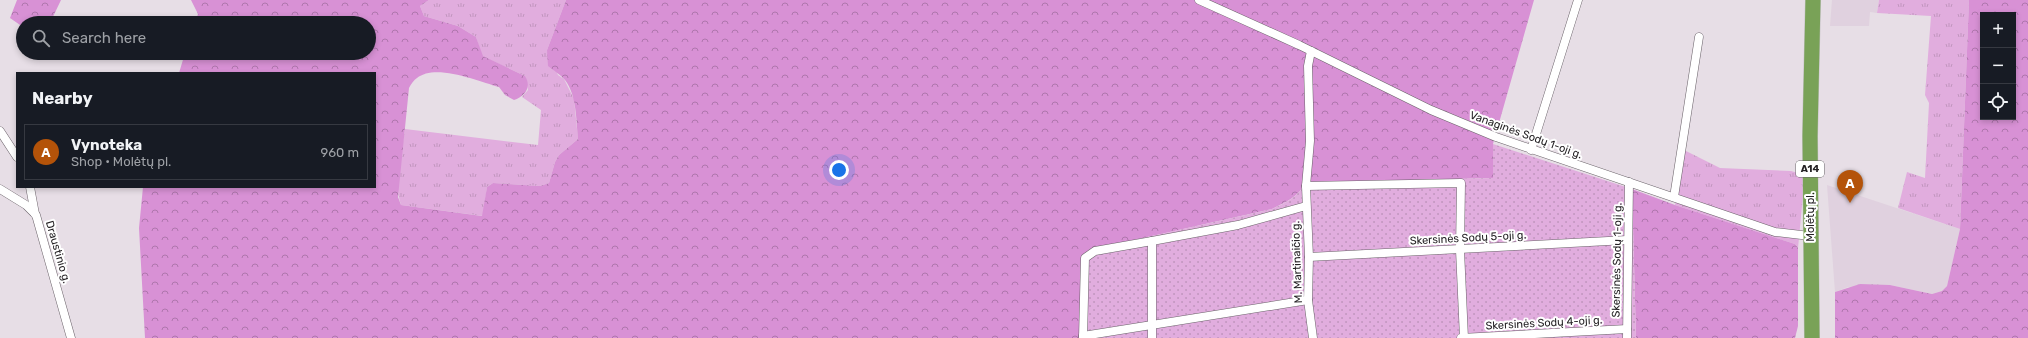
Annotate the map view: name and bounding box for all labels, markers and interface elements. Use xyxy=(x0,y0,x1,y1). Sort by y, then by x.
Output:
map controls xyxy=(1980,12,2016,120)
button: + xyxy=(1980,12,2016,48)
search box xyxy=(16,16,376,60)
icon: search xyxy=(30,27,52,49)
text: Search here xyxy=(62,29,146,47)
button: − xyxy=(1980,48,2016,84)
button: locate xyxy=(1980,84,2016,120)
text: Nearby xyxy=(32,88,93,108)
street label: Vanaginės Sodų 1-oji g. xyxy=(1468,109,1584,161)
text: Vynoteka xyxy=(71,136,142,154)
text: A xyxy=(41,145,51,160)
text: 960 m xyxy=(321,145,359,160)
text: Shop · Molėtų pl. xyxy=(71,154,171,169)
your location xyxy=(829,160,849,180)
road number: A14 xyxy=(1796,161,1824,177)
pin: A xyxy=(1837,170,1863,203)
street label: Molėtų pl. xyxy=(1804,192,1817,242)
street label: Skersinės Sodų 1-oji g. xyxy=(1609,202,1625,318)
street label: Draustinio g. xyxy=(43,219,73,285)
street label: M. Martinaičio g. xyxy=(1289,220,1305,303)
street label: Skersinės Sodų 5-oji g. xyxy=(1409,228,1527,248)
street label: Skersinės Sodų 4-oji g. xyxy=(1485,313,1603,333)

